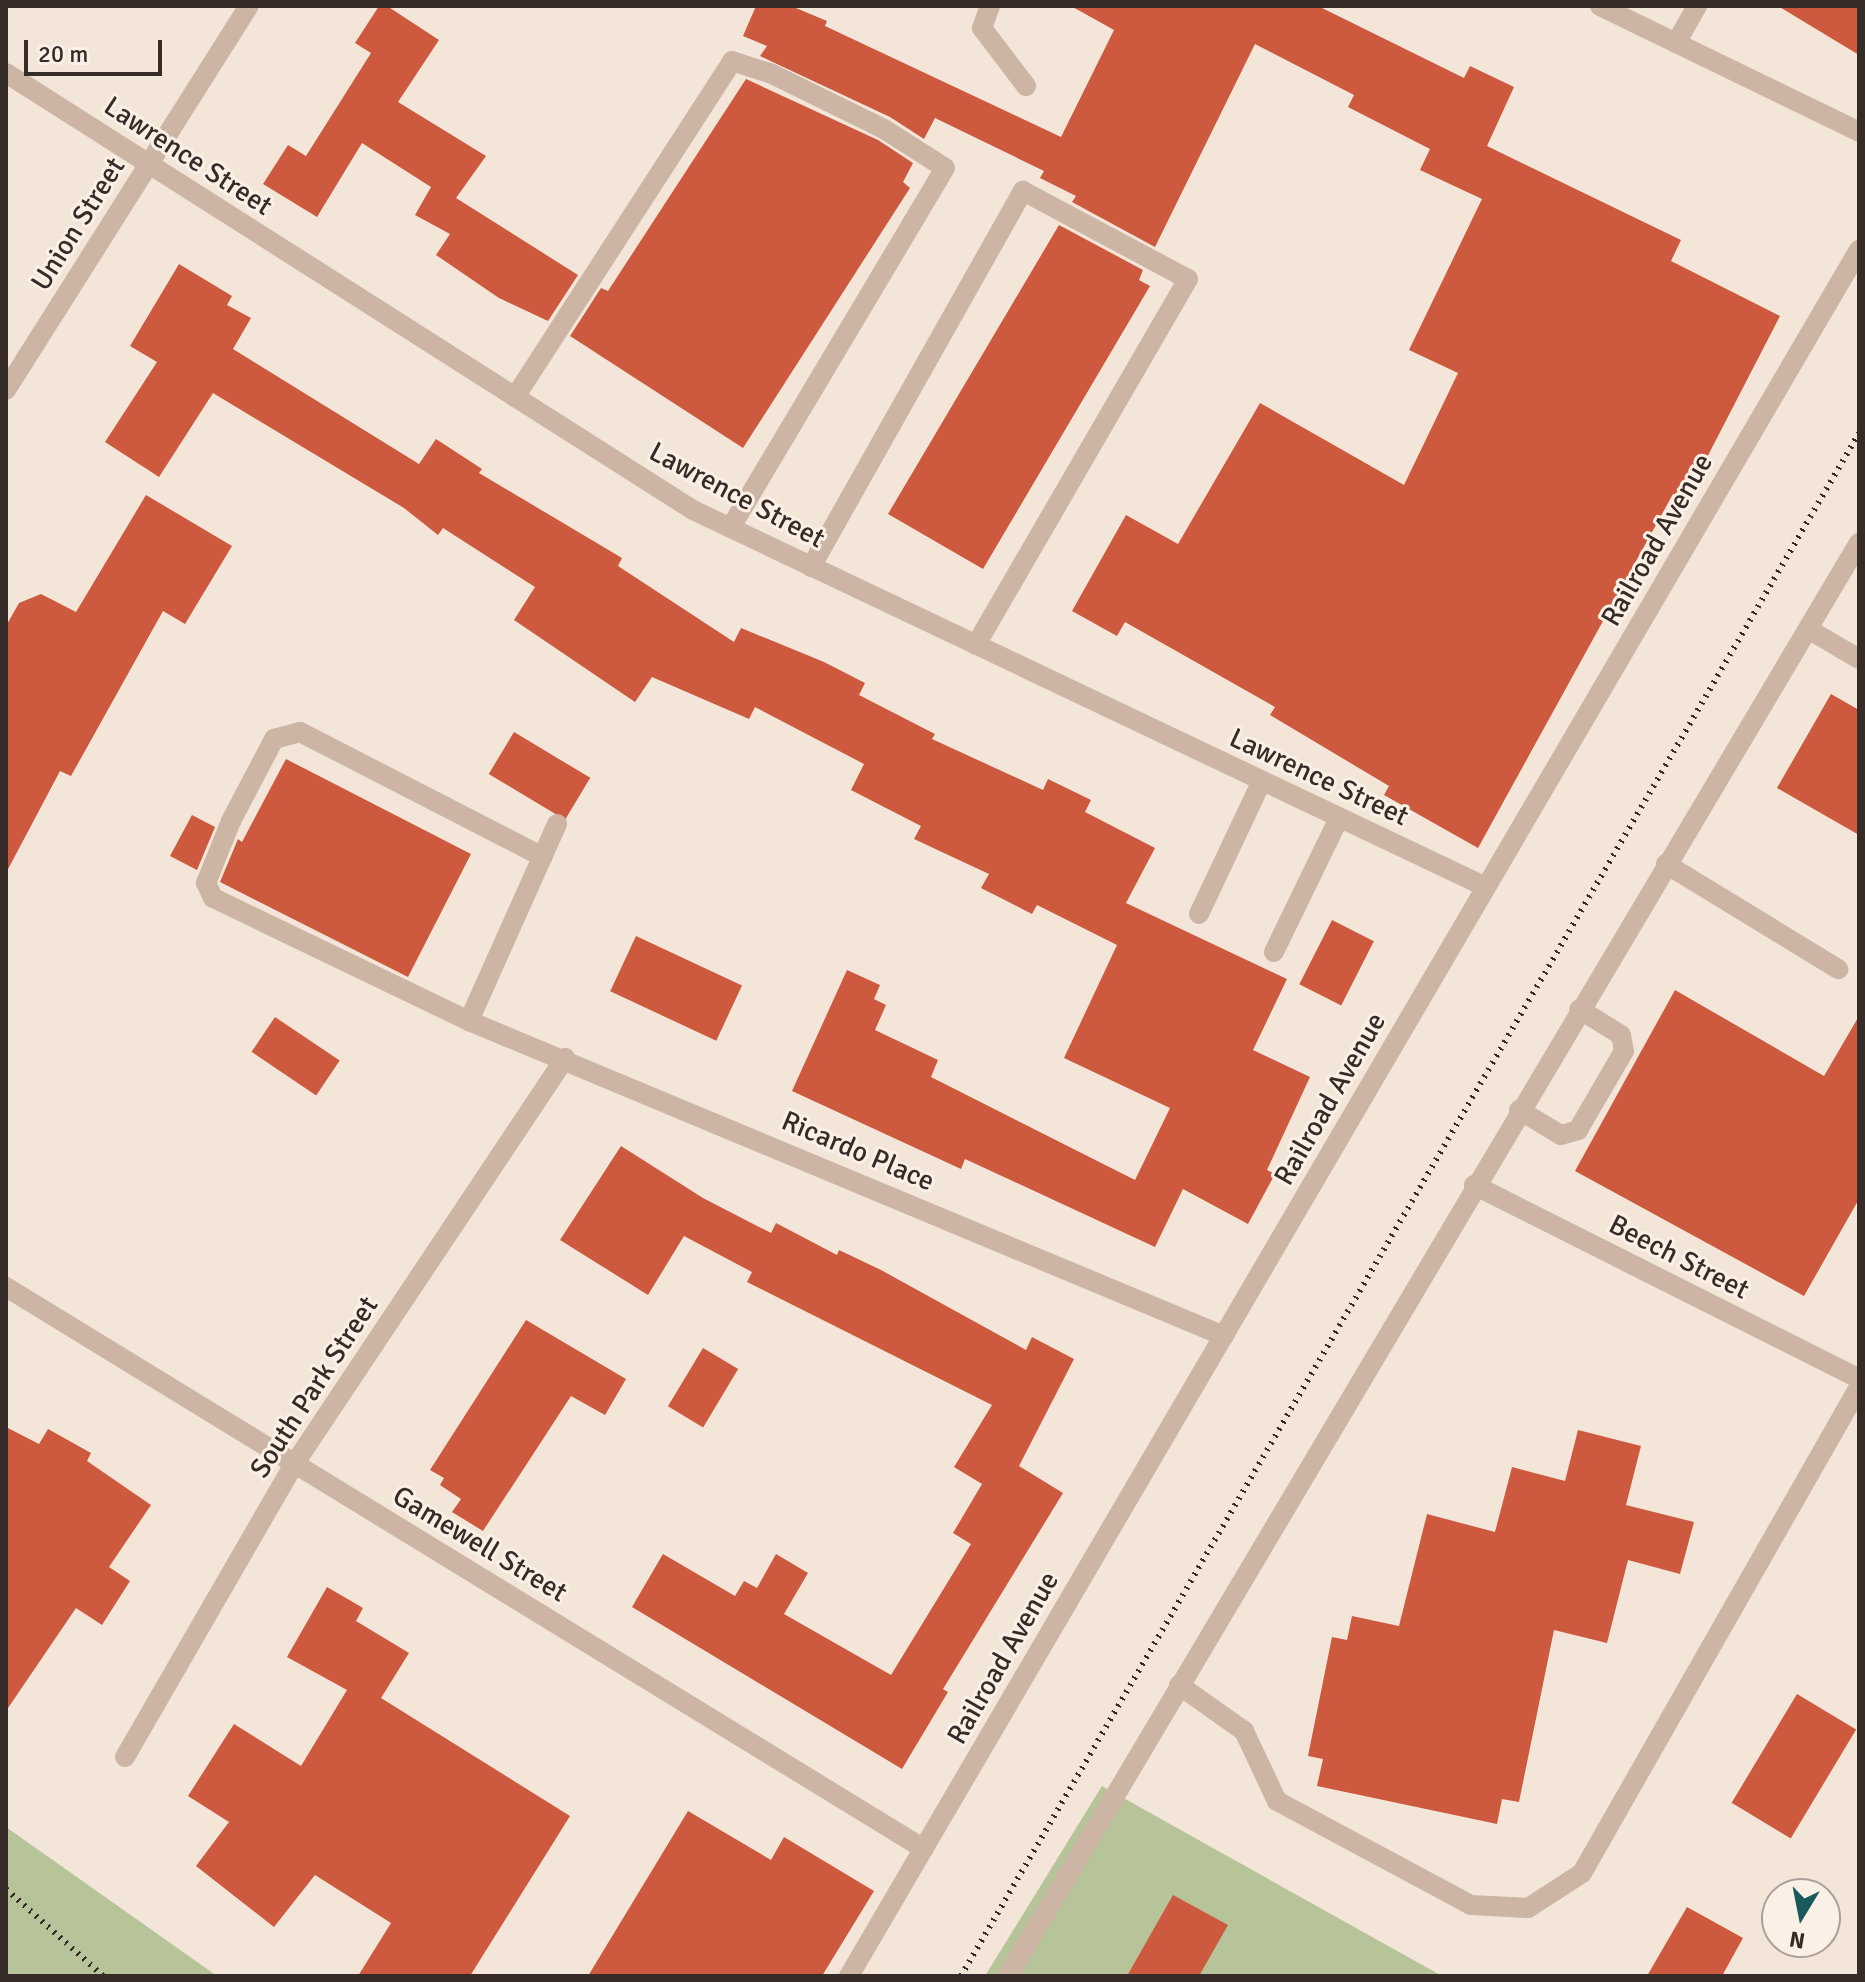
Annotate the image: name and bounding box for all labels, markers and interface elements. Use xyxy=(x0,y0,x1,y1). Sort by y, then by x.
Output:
scale bar xyxy=(28,24,166,74)
text: 20 m xyxy=(38,39,88,69)
street label: Lawrence Street xyxy=(98,89,278,223)
street label: Union Street xyxy=(24,151,132,297)
street label: Lawrence Street xyxy=(644,435,830,555)
street label: Railroad Avenue xyxy=(1594,448,1720,632)
street label: Lawrence Street xyxy=(1224,721,1414,833)
street label: Railroad Avenue xyxy=(1267,1007,1393,1191)
street label: Ricardo Place xyxy=(777,1104,939,1198)
street label: Beech Street xyxy=(1603,1207,1755,1307)
street label: South Park Street xyxy=(243,1290,385,1484)
street label: Gamewell Street xyxy=(387,1479,573,1609)
street label: Railroad Avenue xyxy=(940,1566,1066,1750)
north arrow xyxy=(1761,1878,1841,1958)
text: N xyxy=(1787,1926,1807,1955)

